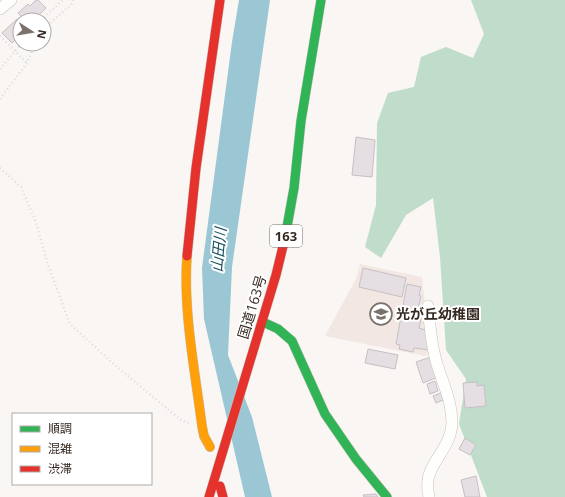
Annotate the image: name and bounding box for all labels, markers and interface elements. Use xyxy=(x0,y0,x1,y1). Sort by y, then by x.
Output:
north arrow xyxy=(12,12,52,52)
text: N xyxy=(34,28,51,40)
water label: 山田川 xyxy=(206,225,230,273)
road number: 163 xyxy=(270,225,302,247)
street label: 国道163号 xyxy=(233,273,270,341)
school or university icon: 光が丘幼稚園 xyxy=(368,301,394,327)
place label: 光が丘幼稚園 xyxy=(396,304,480,323)
legend xyxy=(12,413,152,485)
text: 順調 xyxy=(48,420,72,437)
text: 混雑 xyxy=(48,440,72,457)
text: 渋滞 xyxy=(48,460,72,477)

